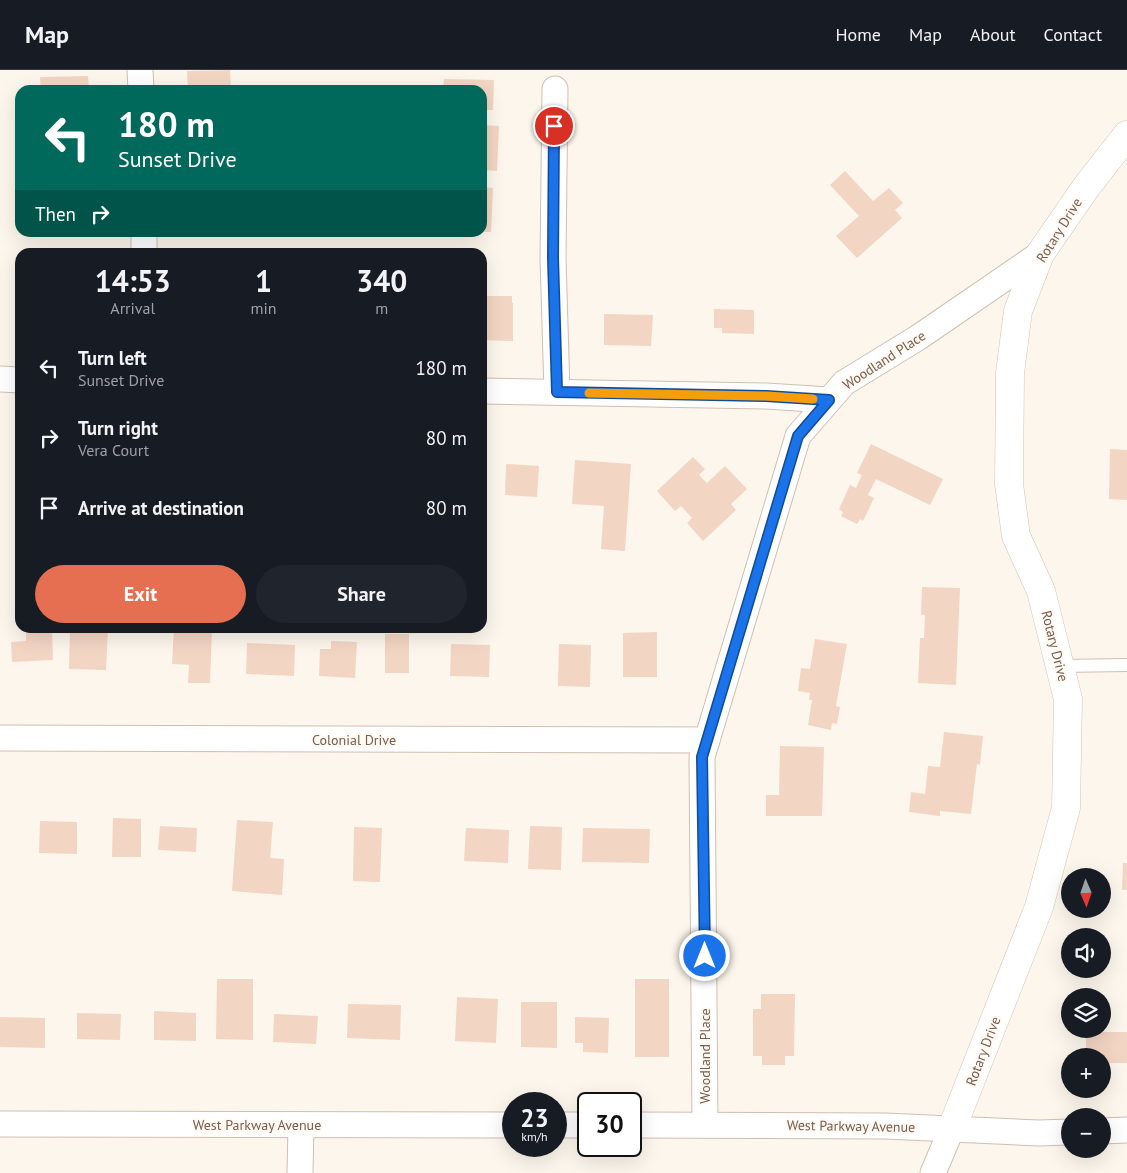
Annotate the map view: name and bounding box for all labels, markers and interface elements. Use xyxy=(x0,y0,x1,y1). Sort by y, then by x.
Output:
text: Map xyxy=(25,19,69,50)
text: Home xyxy=(835,23,881,46)
text: Map xyxy=(909,23,942,46)
text: About xyxy=(970,23,1016,46)
text: Contact xyxy=(1044,23,1102,46)
text: 180 m xyxy=(118,101,215,147)
icon: left xyxy=(35,105,100,170)
pin xyxy=(533,105,575,147)
icon: arrive xyxy=(540,112,568,140)
text: Sunset Drive xyxy=(118,145,237,173)
street label: Rotary Drive xyxy=(1032,194,1086,266)
icon: right xyxy=(86,200,114,228)
text: Then xyxy=(35,202,76,226)
text: 14:53 xyxy=(95,261,171,300)
text: 1 xyxy=(255,261,272,300)
text: 340 xyxy=(356,261,407,300)
text: Arrival xyxy=(110,298,155,318)
text: min xyxy=(251,298,277,318)
text: m xyxy=(375,298,388,318)
street label: Woodland Place xyxy=(839,326,929,394)
text: Turn left xyxy=(78,346,147,370)
icon: left xyxy=(35,354,63,382)
text: 180 m xyxy=(415,356,467,380)
text: Sunset Drive xyxy=(78,370,164,390)
text: Turn right xyxy=(78,416,158,440)
icon: right xyxy=(35,424,63,452)
text: 80 m xyxy=(426,426,467,450)
text: Vera Court xyxy=(78,440,149,460)
icon: arrive xyxy=(35,494,63,522)
text: Arrive at destination xyxy=(78,496,244,520)
text: 80 m xyxy=(426,496,467,520)
button: Exit xyxy=(35,565,246,623)
button: Share xyxy=(256,565,467,623)
street label: Rotary Drive xyxy=(1037,609,1073,683)
street label: Colonial Drive xyxy=(312,731,396,749)
north arrow xyxy=(1061,868,1111,918)
map controls xyxy=(1061,868,1111,1158)
button: sound xyxy=(1061,928,1111,978)
position arrow xyxy=(678,929,730,981)
button: layers xyxy=(1061,988,1111,1038)
street label: Woodland Place xyxy=(696,1008,714,1104)
street label: Rotary Drive xyxy=(962,1014,1004,1088)
button: + xyxy=(1061,1048,1111,1098)
speed limit sign: 30 xyxy=(577,1092,642,1157)
text: 23 xyxy=(520,1102,549,1134)
button: − xyxy=(1061,1108,1111,1158)
street label: West Parkway Avenue xyxy=(193,1116,321,1134)
street label: West Parkway Avenue xyxy=(787,1116,915,1136)
text: km/h xyxy=(521,1129,548,1144)

